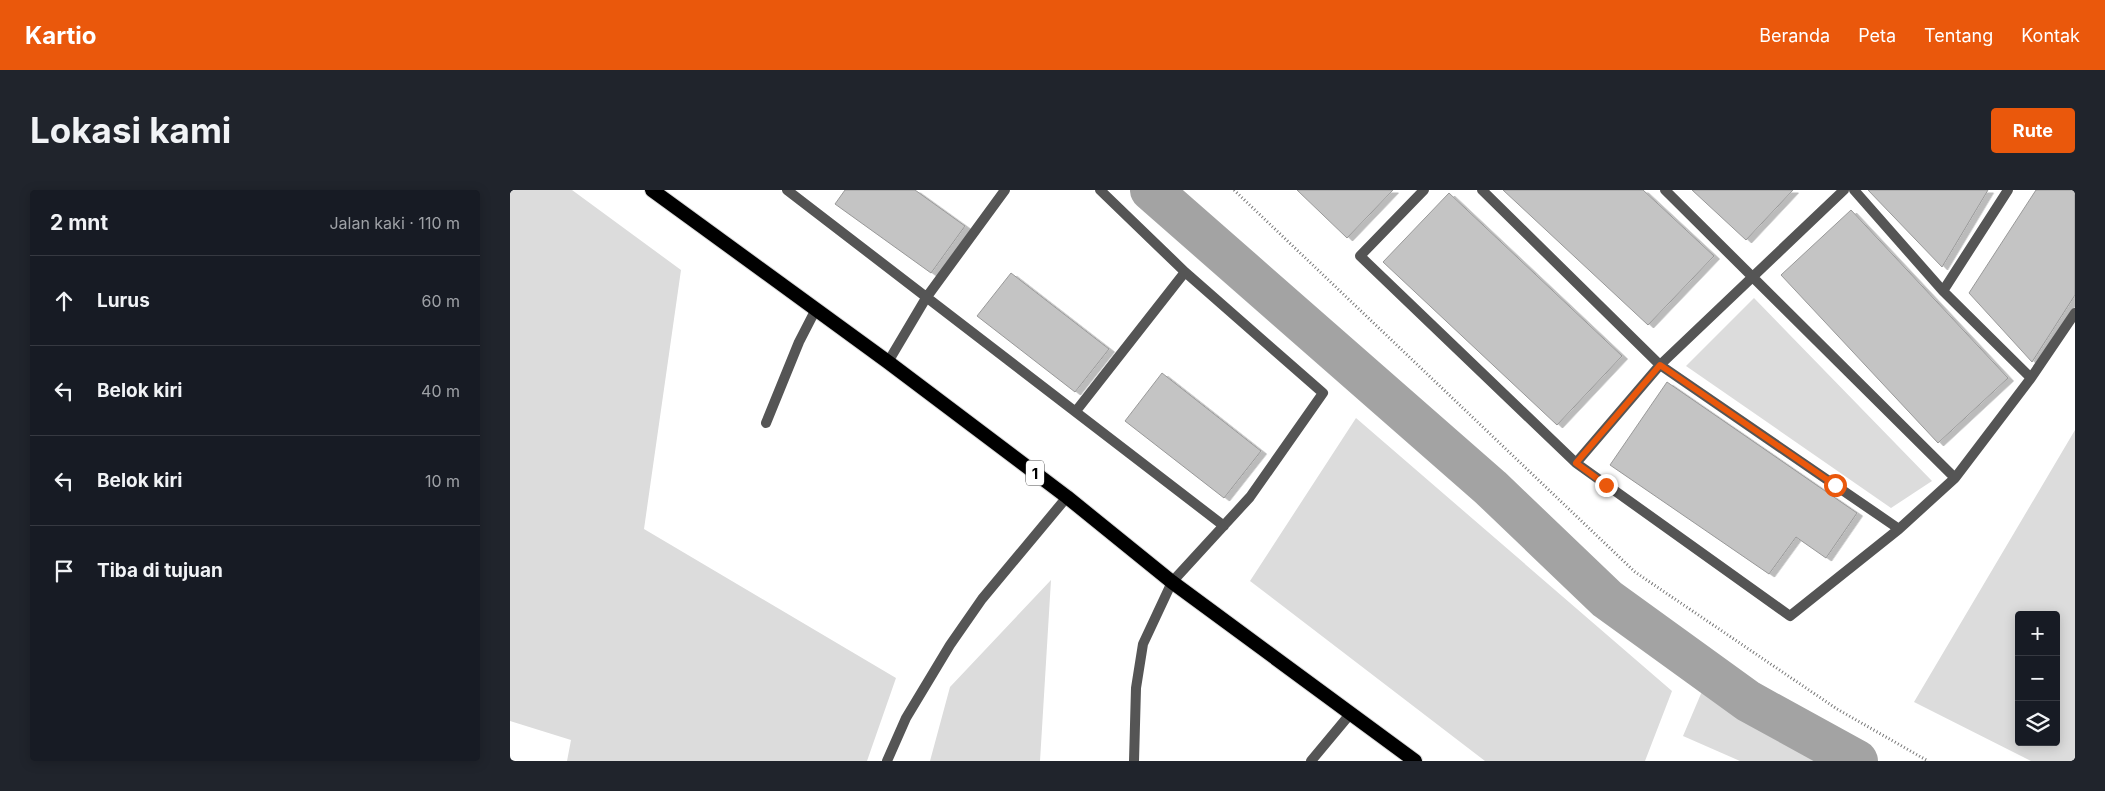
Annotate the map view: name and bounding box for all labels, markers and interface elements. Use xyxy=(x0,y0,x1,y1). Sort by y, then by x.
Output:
text: Kartio xyxy=(25,21,96,50)
text: Beranda xyxy=(1759,25,1830,46)
text: Peta xyxy=(1858,25,1896,46)
text: Tentang xyxy=(1924,25,1993,46)
text: Kontak xyxy=(2021,25,2080,46)
button: Rute xyxy=(1991,108,2075,153)
text: Lokasi kami xyxy=(30,109,231,151)
text: 2 mnt xyxy=(50,210,108,235)
text: Jalan kaki · 110 m xyxy=(329,213,460,233)
icon: ahead xyxy=(50,287,78,315)
text: Lurus xyxy=(97,289,150,312)
text: 60 m xyxy=(421,291,460,311)
icon: left xyxy=(50,377,78,405)
text: Belok kiri xyxy=(97,379,182,402)
text: 40 m xyxy=(421,381,460,401)
road number: 1 xyxy=(1026,460,1044,486)
icon: left xyxy=(50,467,78,495)
text: Belok kiri xyxy=(97,469,182,492)
text: 10 m xyxy=(425,471,460,491)
route end xyxy=(1595,474,1618,497)
route start xyxy=(1824,474,1847,497)
icon: arrive xyxy=(50,557,78,585)
text: Tiba di tujuan xyxy=(97,559,223,582)
map controls xyxy=(2015,611,2060,746)
button: + xyxy=(2015,611,2060,656)
button: − xyxy=(2015,656,2060,701)
button: layers xyxy=(2015,701,2060,746)

